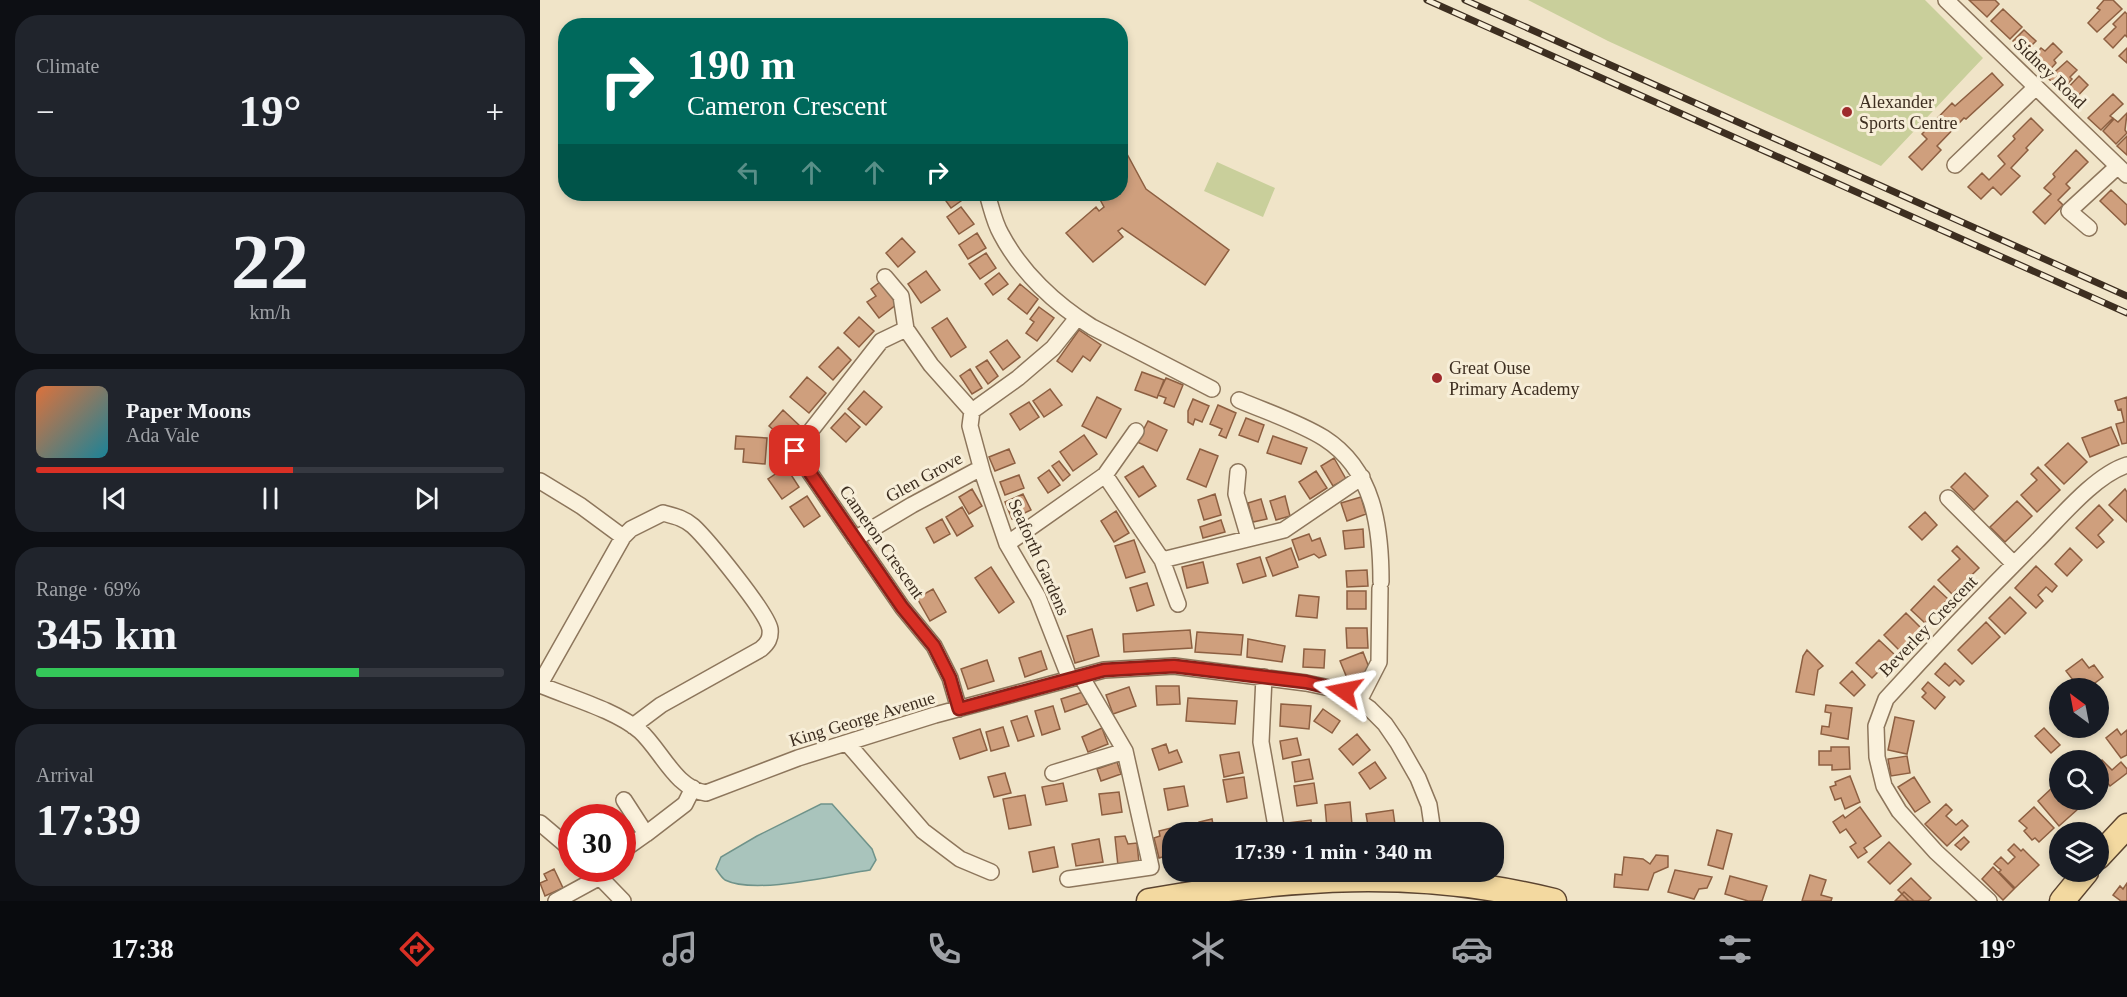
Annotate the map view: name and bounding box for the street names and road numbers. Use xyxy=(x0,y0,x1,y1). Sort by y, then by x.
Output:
street label: Sidney Road xyxy=(2010,34,2090,112)
street label: Glen Grove xyxy=(882,448,966,506)
street label: Cameron Crescent xyxy=(836,482,928,602)
street label: Seaforth Gardens xyxy=(1004,496,1074,618)
street label: Beverley Crescent xyxy=(1875,571,1981,681)
street label: King George Avenue xyxy=(787,687,937,751)

